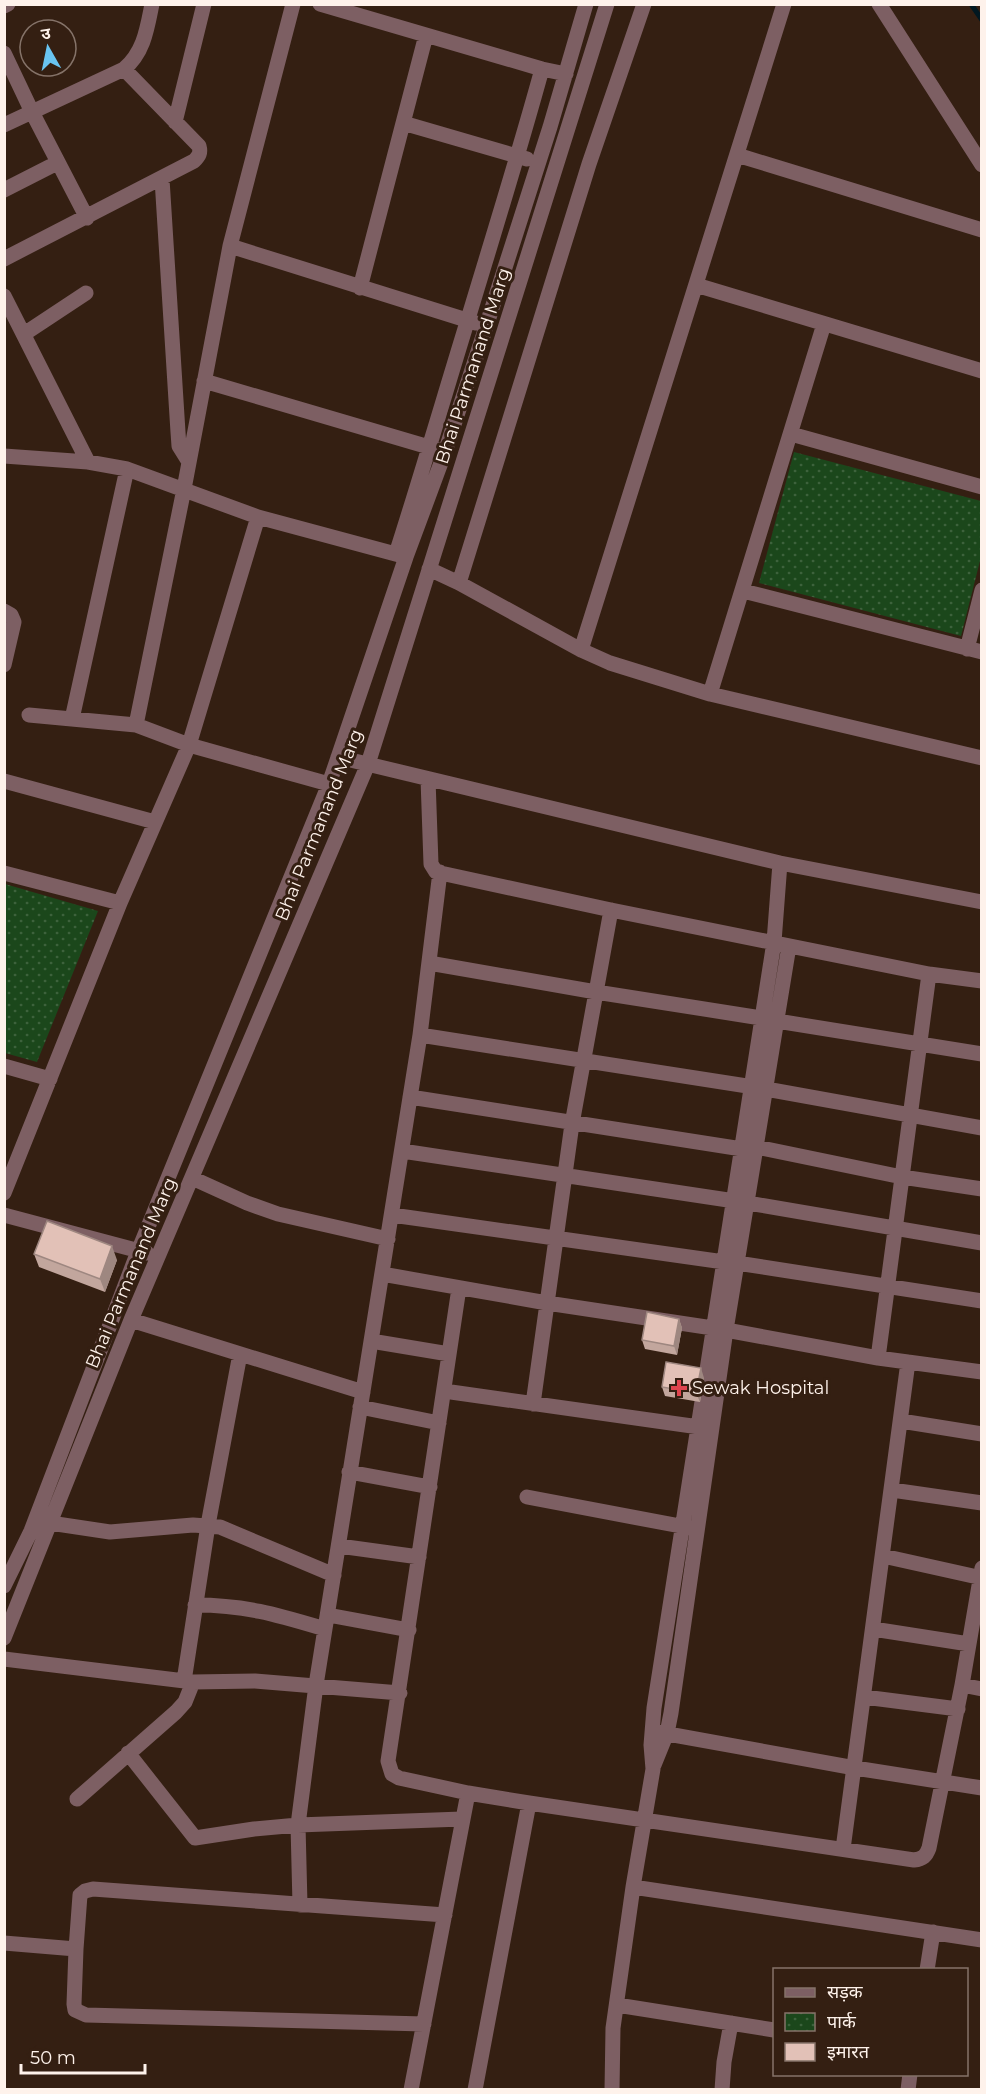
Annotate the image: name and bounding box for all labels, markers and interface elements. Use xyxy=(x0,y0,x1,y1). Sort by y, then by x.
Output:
north arrow xyxy=(18,18,78,78)
text: उ xyxy=(40,23,52,44)
street label: Bhai Parmanand Marg xyxy=(431,265,515,467)
street label: Bhai Parmanand Marg xyxy=(270,726,368,924)
street label: Bhai Parmanand Marg xyxy=(81,1174,181,1372)
place label: Sewak Hospital xyxy=(692,1377,829,1399)
marker: Sewak Hospital xyxy=(670,1379,688,1397)
legend xyxy=(773,1968,968,2076)
text: सड़क xyxy=(827,1981,864,2003)
text: पार्क xyxy=(827,2011,857,2033)
scale bar xyxy=(21,2037,146,2075)
text: इमारत xyxy=(827,2041,870,2063)
text: 50 m xyxy=(30,2047,76,2069)

